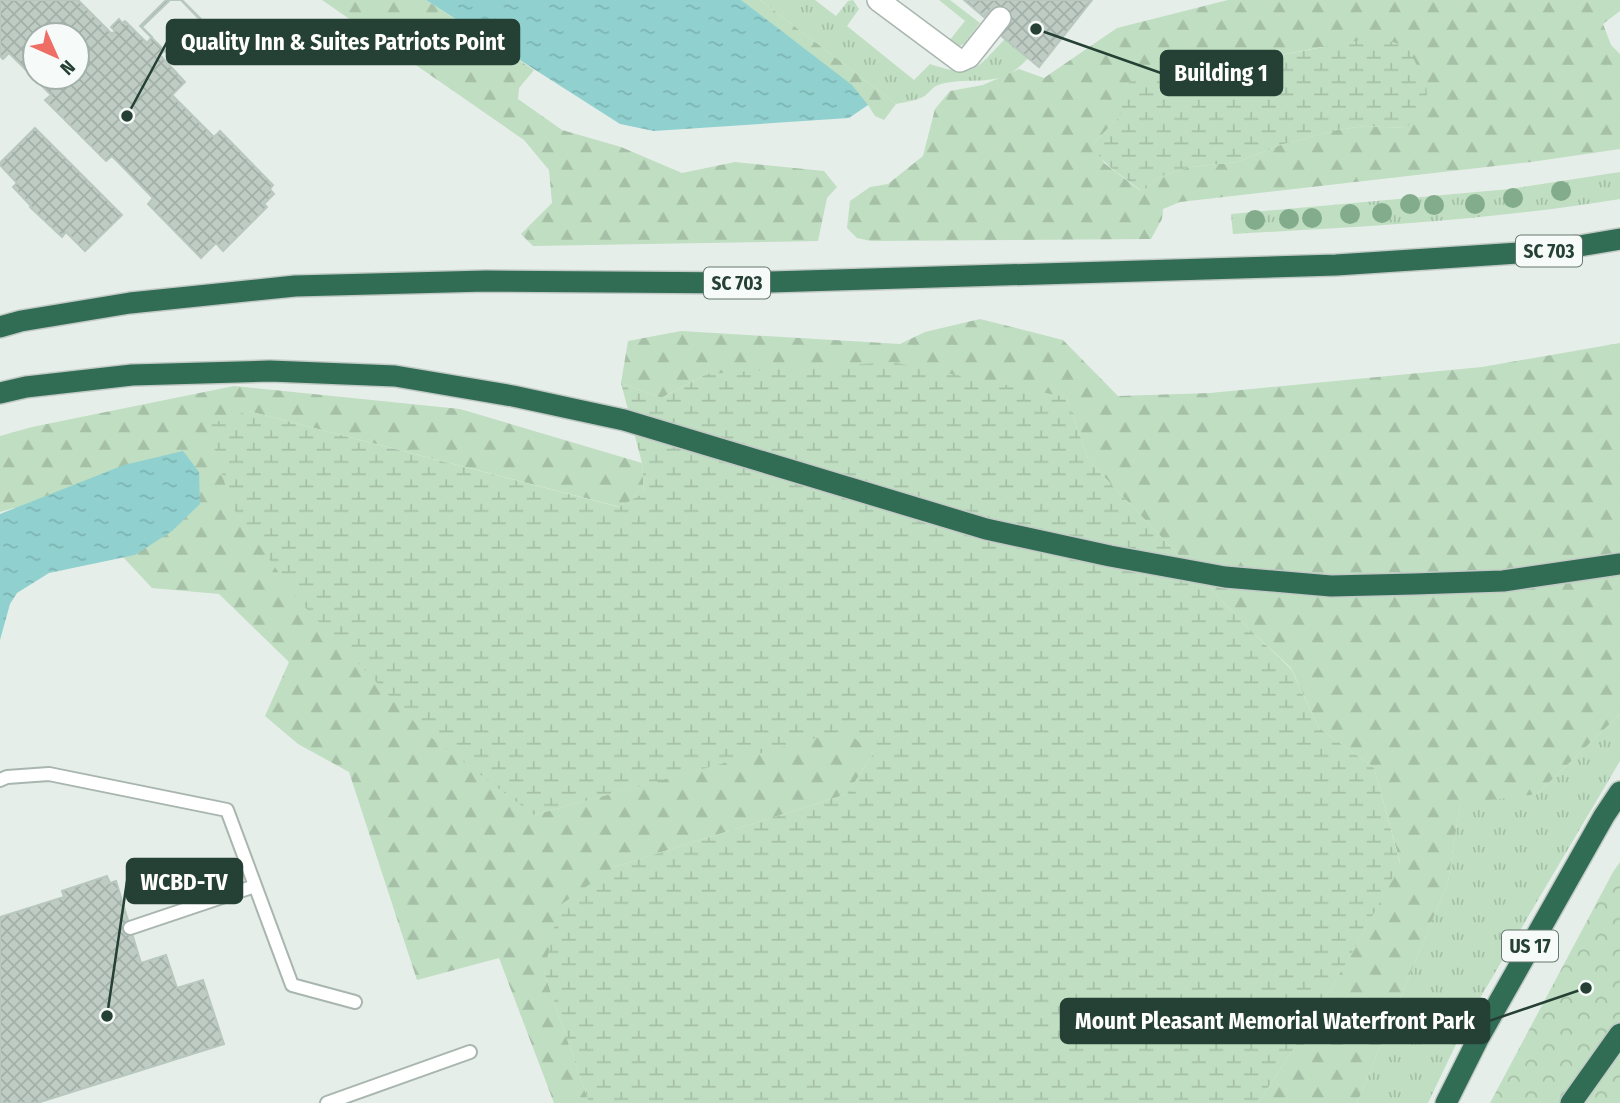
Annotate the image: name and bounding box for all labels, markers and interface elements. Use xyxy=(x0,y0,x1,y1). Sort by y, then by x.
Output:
callout: Quality Inn & Suites Patriots Point xyxy=(167,20,519,64)
north arrow xyxy=(21,21,91,91)
text: Quality Inn & Suites Patriots Point xyxy=(181,28,506,56)
callout: Building 1 xyxy=(1161,51,1282,95)
text: N xyxy=(56,56,80,80)
text: Building 1 xyxy=(1174,59,1268,87)
road number: SC 703 xyxy=(1516,235,1582,266)
road number: SC 703 xyxy=(704,268,770,298)
callout: WCBD-TV xyxy=(127,859,242,903)
text: WCBD-TV xyxy=(140,868,229,896)
road number: US 17 xyxy=(1502,930,1558,962)
callout: Mount Pleasant Memorial Waterfront Park xyxy=(1061,999,1489,1043)
text: Mount Pleasant Memorial Waterfront Park xyxy=(1075,1007,1475,1035)

